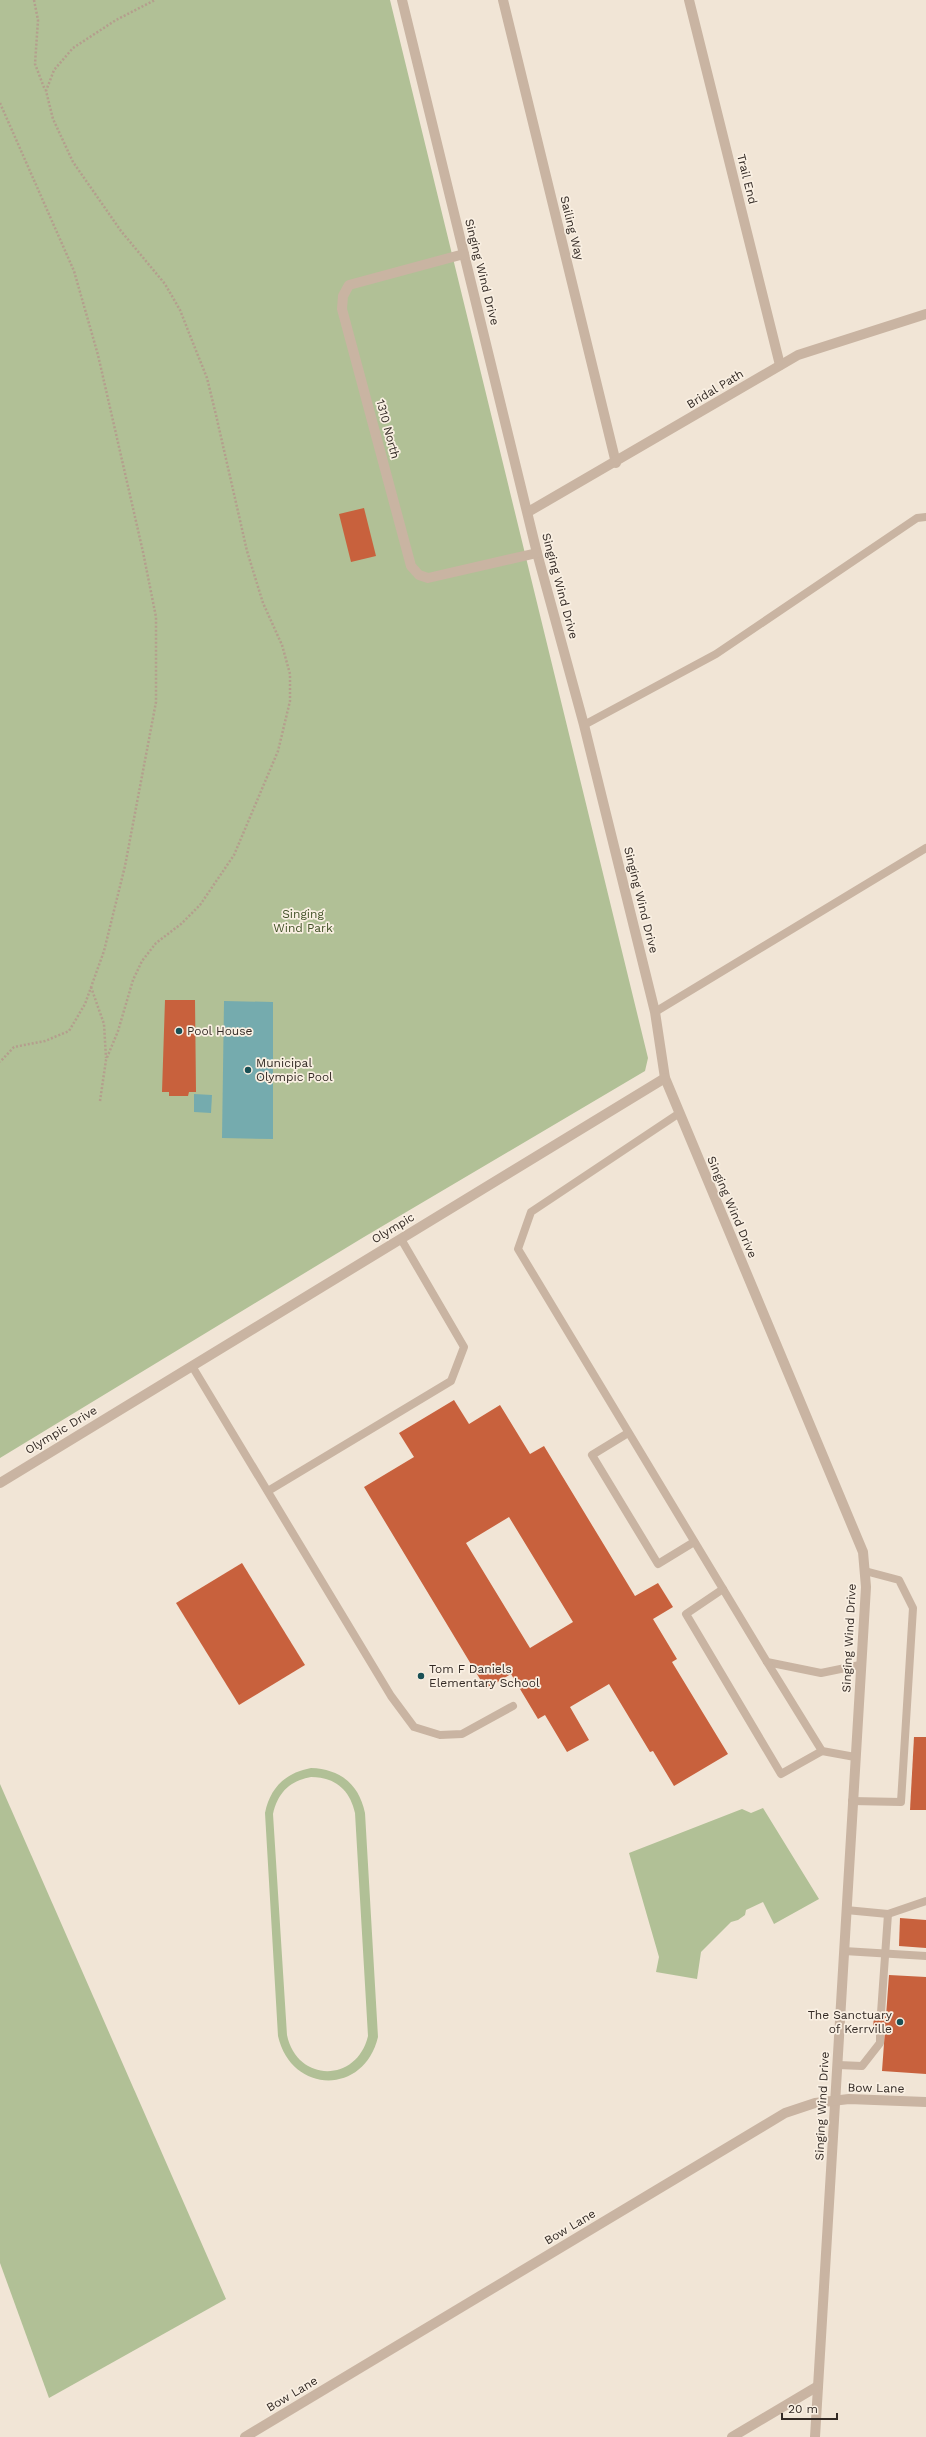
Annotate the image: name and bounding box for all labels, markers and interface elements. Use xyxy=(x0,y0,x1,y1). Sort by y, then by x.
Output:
street label: Trail End xyxy=(734,153,760,205)
street label: Sailing Way xyxy=(557,194,587,262)
street label: Singing Wind Drive xyxy=(462,217,502,327)
street label: Bridal Path xyxy=(684,367,746,411)
street label: 1310 North xyxy=(373,398,403,460)
street label: Singing Wind Drive xyxy=(539,532,581,641)
street label: Singing Wind Drive xyxy=(621,845,661,955)
park label: Singing Wind Park xyxy=(273,907,333,935)
place label: Pool House xyxy=(187,1024,253,1038)
marker: Pool House xyxy=(174,1026,184,1036)
place label: Municipal Olympic Pool xyxy=(256,1056,333,1084)
marker: Municipal Olympic Pool xyxy=(243,1065,253,1075)
street label: Singing Wind Drive xyxy=(704,1154,760,1260)
street label: Olympic xyxy=(369,1210,417,1246)
street label: Olympic Drive xyxy=(23,1403,100,1457)
street label: Singing Wind Drive xyxy=(839,1583,859,1693)
place label: Tom F Daniels Elementary School xyxy=(429,1662,540,1690)
marker: Tom F Daniels Elementary School xyxy=(416,1671,426,1681)
place label: The Sanctuary of Kerrville xyxy=(808,2008,893,2036)
marker: The Sanctuary of Kerrville xyxy=(895,2017,905,2027)
street label: Singing Wind Drive xyxy=(812,2051,832,2161)
street label: Bow Lane xyxy=(847,2081,905,2095)
street label: Bow Lane xyxy=(542,2206,598,2248)
street label: Bow Lane xyxy=(264,2373,320,2415)
scale bar xyxy=(782,2395,837,2421)
text: 20 m xyxy=(788,2402,818,2416)

